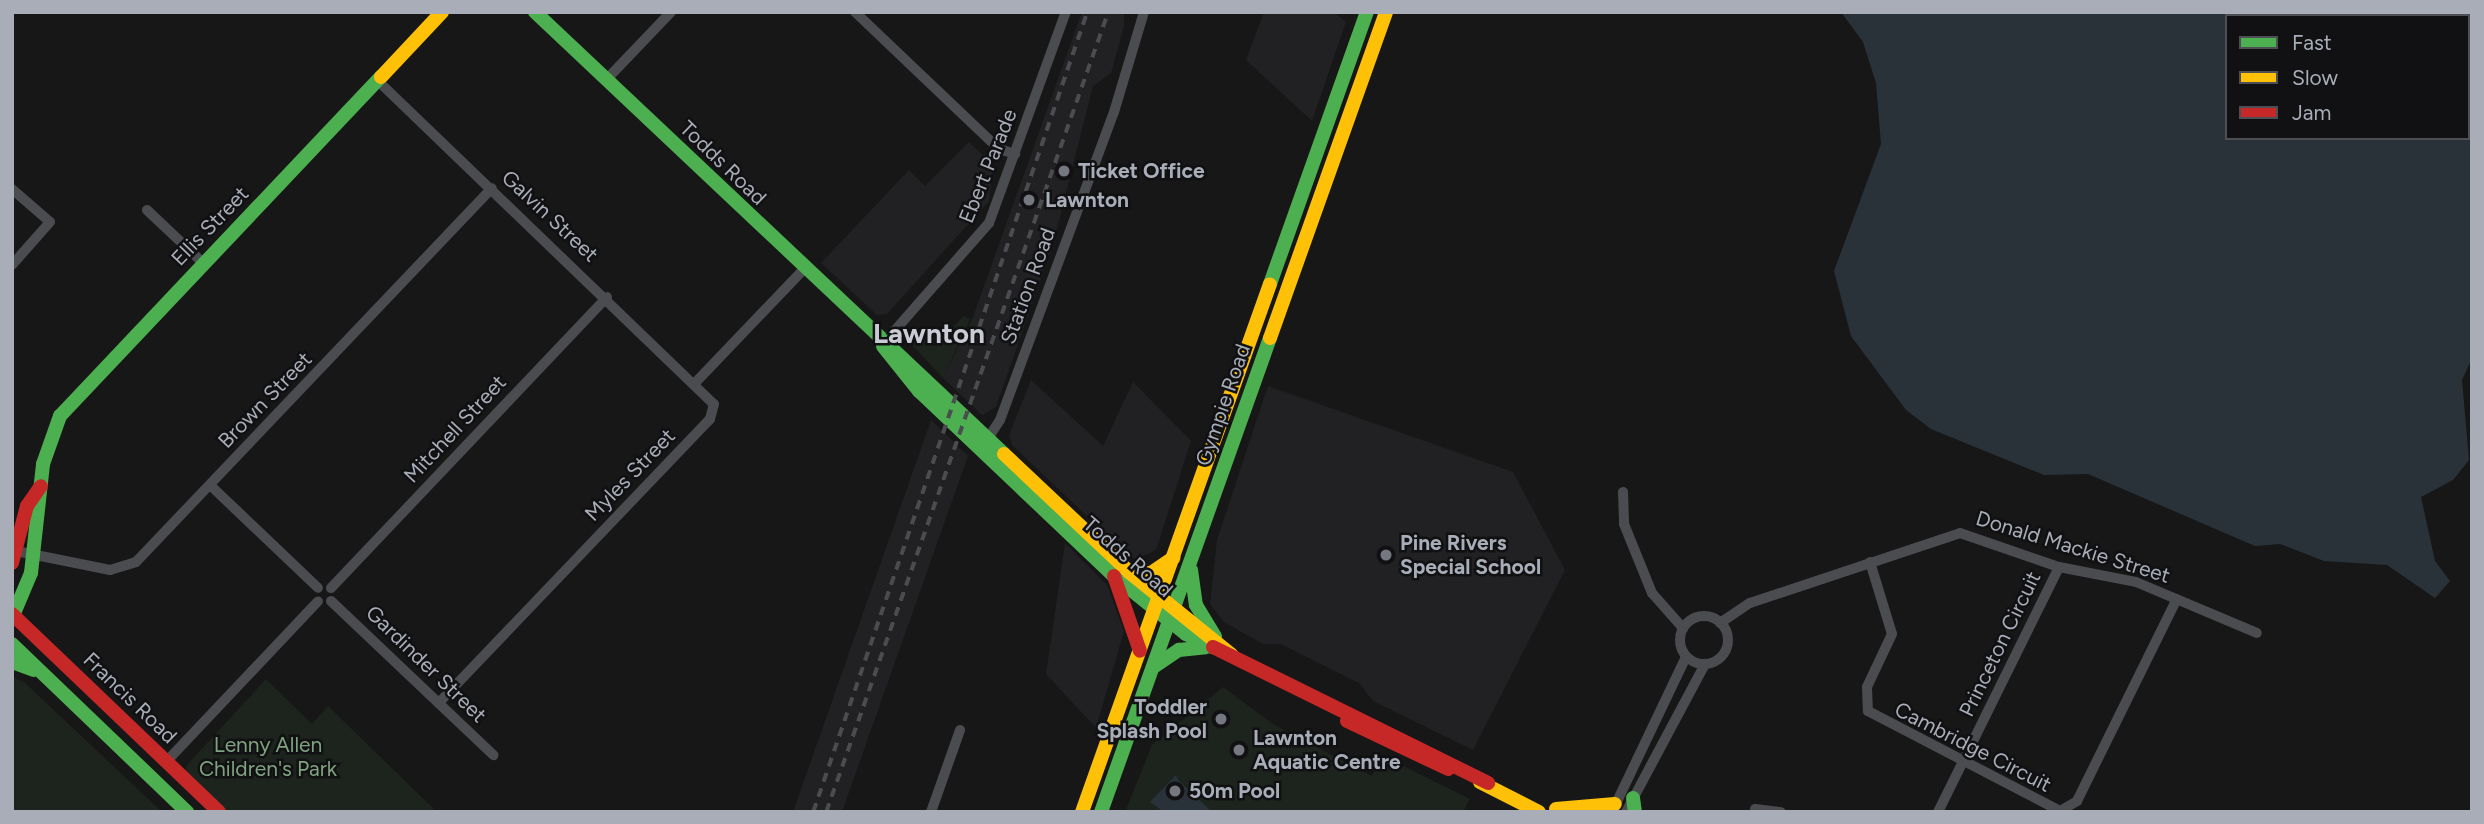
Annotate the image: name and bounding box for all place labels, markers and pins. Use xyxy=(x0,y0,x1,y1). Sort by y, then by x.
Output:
place label: Ticket Office xyxy=(1078,158,1205,184)
marker: Ticket Office xyxy=(1056,163,1072,179)
place label: Lawnton xyxy=(1045,187,1129,213)
marker: Lawnton xyxy=(1019,190,1039,210)
place label: Pine Rivers Special School xyxy=(1400,530,1541,580)
marker: Pine Rivers Special School xyxy=(1378,547,1394,563)
place label: Toddler Splash Pool xyxy=(1096,694,1207,744)
marker: Toddler Splash Pool xyxy=(1213,711,1229,727)
place label: Lawnton Aquatic Centre xyxy=(1253,725,1401,775)
marker: Lawnton Aquatic Centre xyxy=(1231,742,1247,758)
place label: 50m Pool xyxy=(1189,778,1280,804)
marker: 50m Pool xyxy=(1167,783,1183,799)

